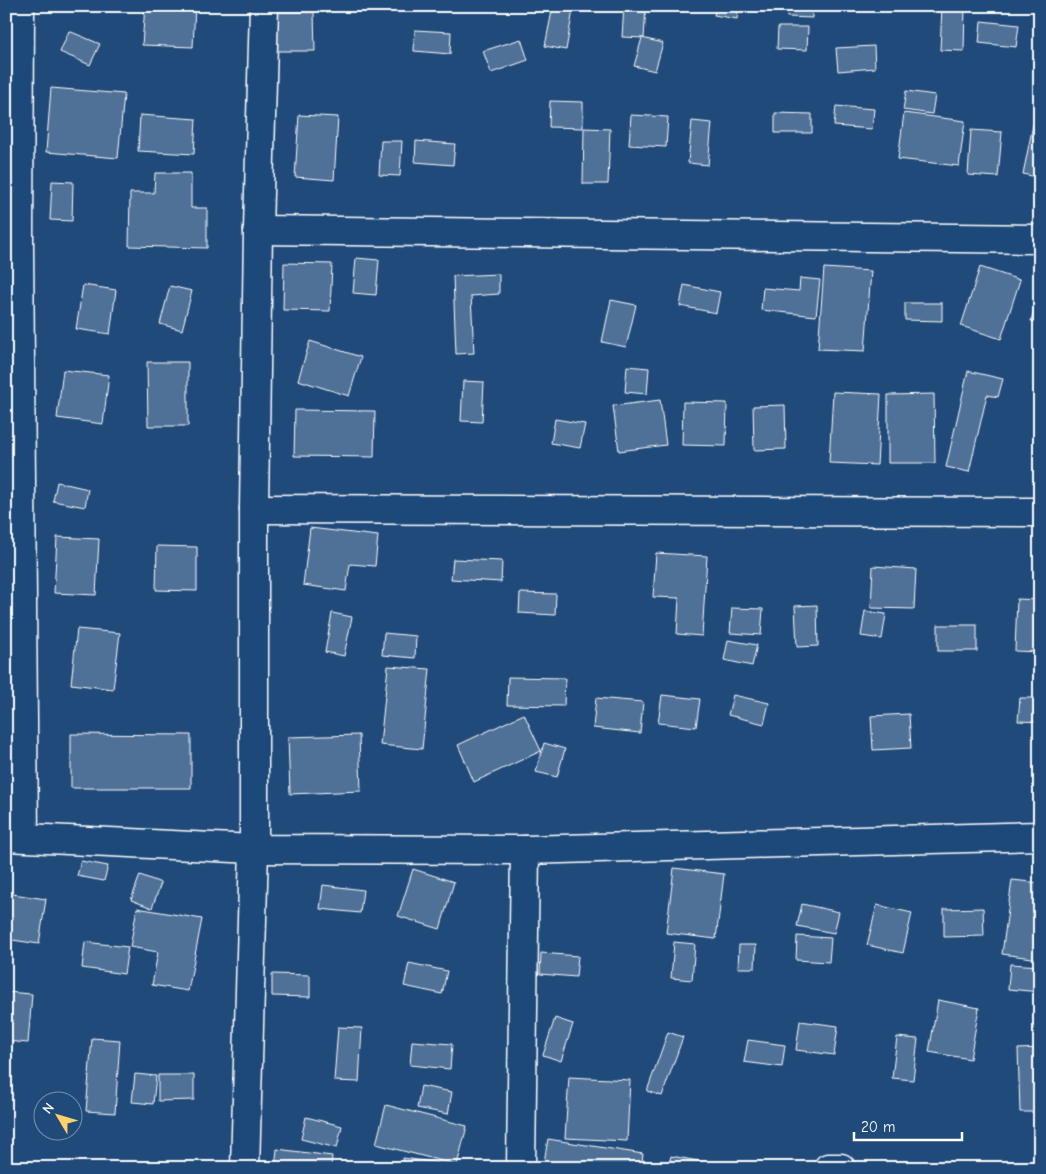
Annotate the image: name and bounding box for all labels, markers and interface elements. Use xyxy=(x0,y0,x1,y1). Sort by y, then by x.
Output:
north arrow xyxy=(32,1092,82,1142)
text: N xyxy=(39,1099,58,1117)
scale bar xyxy=(854,1109,961,1141)
text: 20 m xyxy=(861,1118,895,1136)

